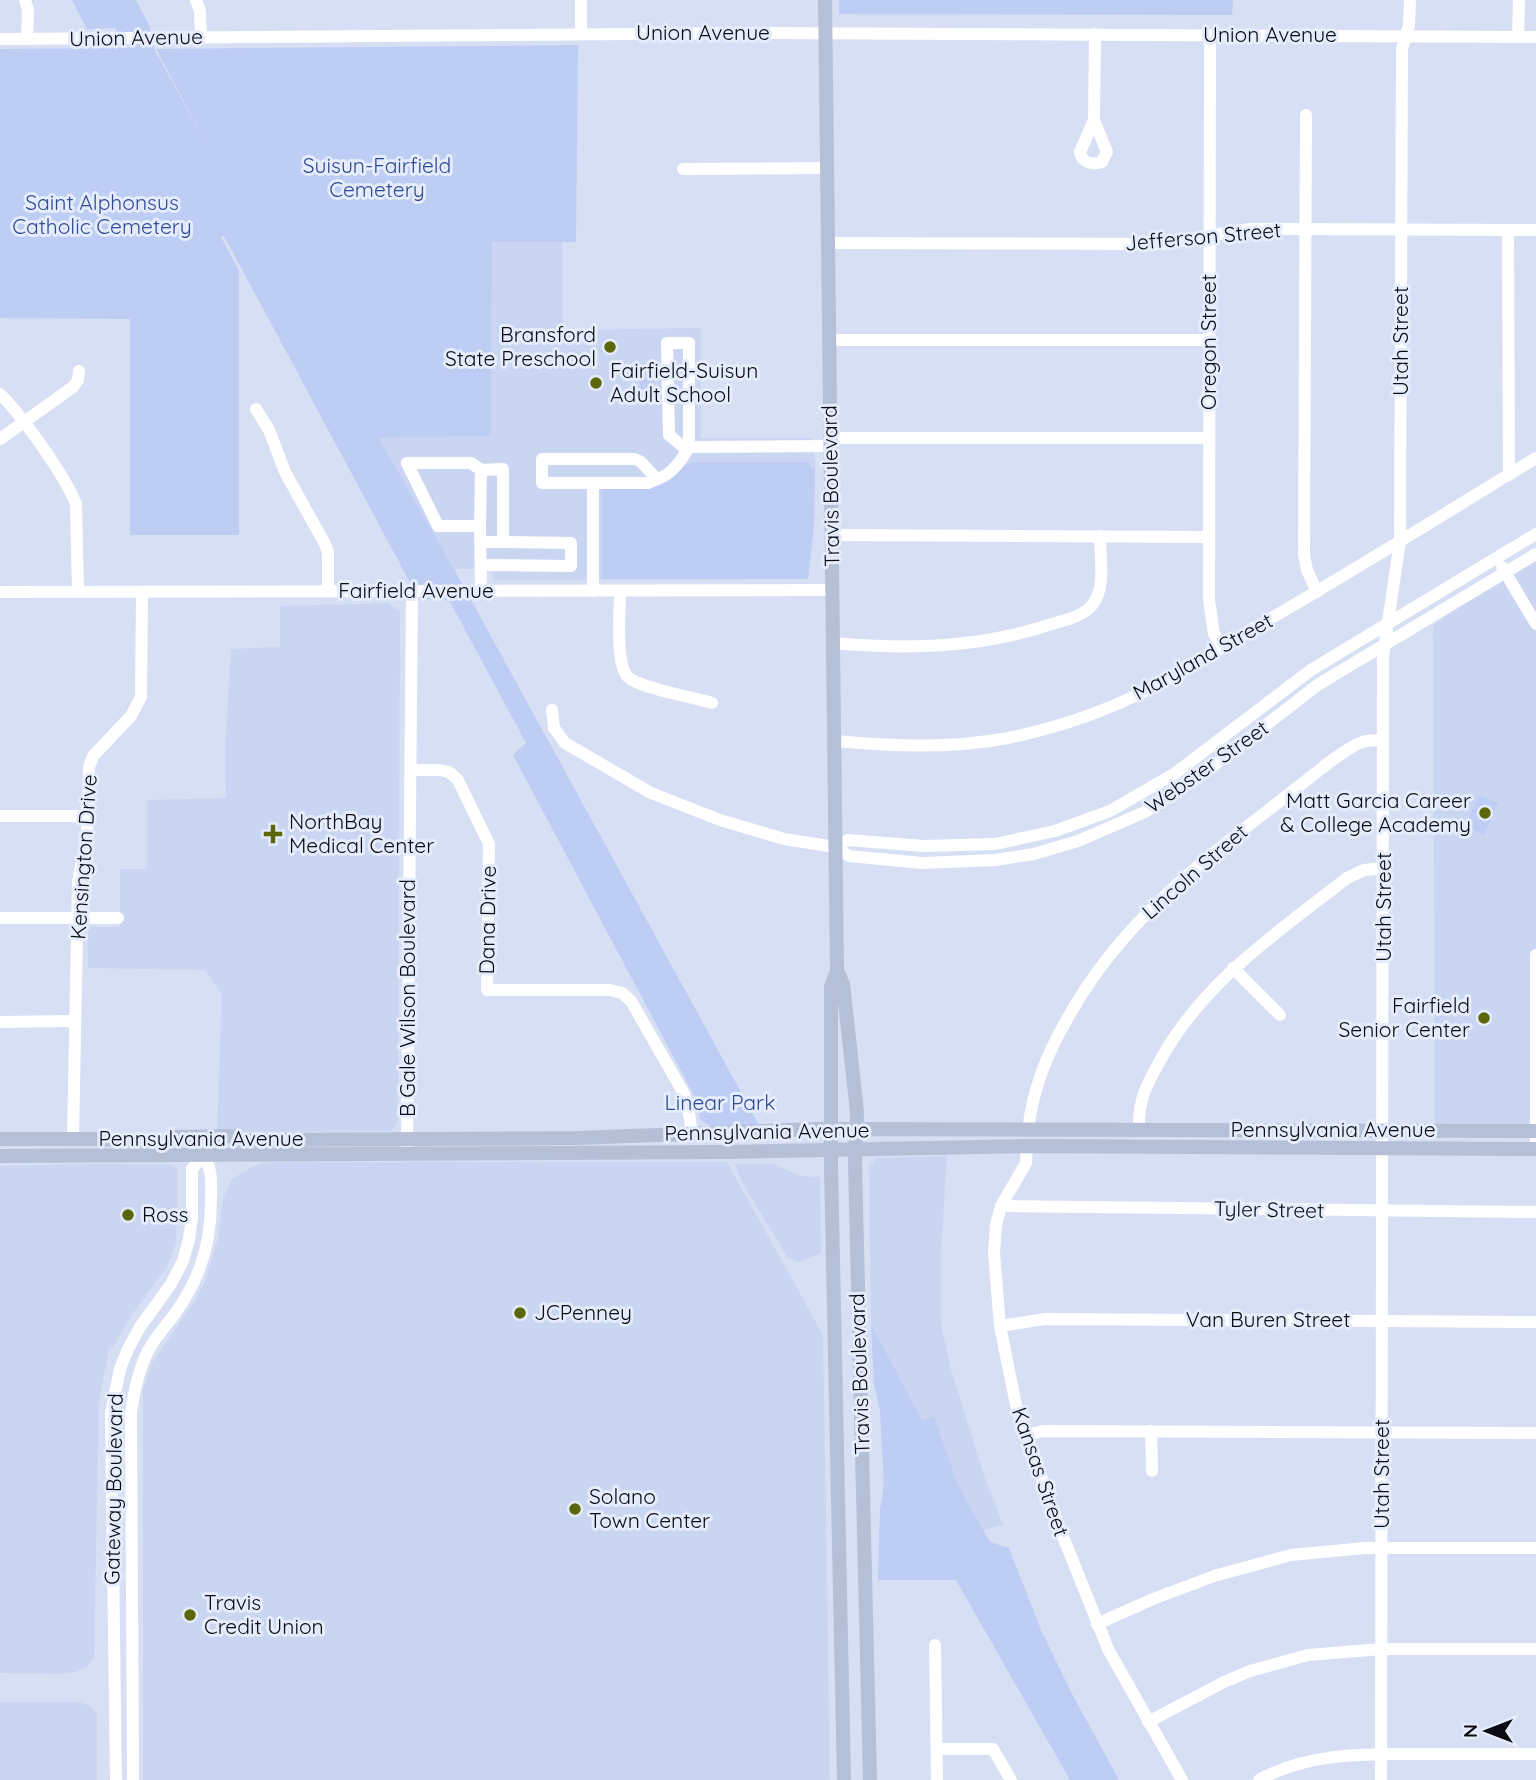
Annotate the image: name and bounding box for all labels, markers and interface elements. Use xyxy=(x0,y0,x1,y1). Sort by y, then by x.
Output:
street label: Union Avenue xyxy=(636,19,770,45)
street label: Union Avenue xyxy=(1203,21,1337,47)
street label: Union Avenue xyxy=(69,23,203,51)
park label: Suisun-Fairfield Cemetery xyxy=(303,152,451,202)
park label: Saint Alphonsus Catholic Cemetery xyxy=(12,189,192,239)
street label: Jefferson Street xyxy=(1124,216,1282,256)
street label: Oregon Street xyxy=(1195,274,1221,410)
street label: Utah Street xyxy=(1387,286,1413,396)
place label: Bransford State Preschool xyxy=(445,321,596,371)
marker: Bransford State Preschool xyxy=(602,339,618,355)
place label: Fairfield-Suisun Adult School xyxy=(610,357,758,407)
marker: Fairfield-Suisun Adult School xyxy=(588,375,604,391)
street label: Travis Boulevard xyxy=(816,405,844,567)
street label: Fairfield Avenue xyxy=(338,577,494,603)
street label: Maryland Street xyxy=(1128,607,1277,705)
street label: Webster Street xyxy=(1140,714,1273,818)
street label: Kensington Drive xyxy=(64,774,102,940)
place label: Matt Garcia Career & College Academy xyxy=(1280,787,1471,837)
marker: Matt Garcia Career & College Academy xyxy=(1477,805,1493,821)
place label: NorthBay Medical Center xyxy=(289,808,434,858)
street label: Lincoln Street xyxy=(1136,818,1252,924)
marker: NorthBay Medical Center xyxy=(263,824,283,844)
street label: Utah Street xyxy=(1370,852,1396,962)
street label: Dana Drive xyxy=(473,865,501,975)
street label: B Gale Wilson Boulevard xyxy=(394,879,420,1117)
place label: Fairfield Senior Center xyxy=(1339,992,1470,1042)
marker: Fairfield Senior Center xyxy=(1476,1010,1492,1026)
park label: Linear Park xyxy=(665,1089,775,1115)
street label: Pennsylvania Avenue xyxy=(664,1116,870,1146)
street label: Pennsylvania Avenue xyxy=(1230,1116,1436,1142)
street label: Pennsylvania Avenue xyxy=(98,1125,304,1151)
street label: Tyler Street xyxy=(1214,1195,1324,1223)
place label: Ross xyxy=(142,1201,188,1227)
marker: Ross xyxy=(120,1207,136,1223)
street label: Travis Boulevard xyxy=(843,1293,875,1455)
place label: JCPenney xyxy=(534,1299,632,1325)
marker: JCPenney xyxy=(512,1305,528,1321)
street label: Van Buren Street xyxy=(1186,1306,1350,1332)
street label: Gateway Boulevard xyxy=(98,1393,128,1585)
street label: Kansas Street xyxy=(1007,1404,1075,1540)
street label: Utah Street xyxy=(1368,1419,1394,1529)
place label: Solano Town Center xyxy=(589,1483,710,1533)
marker: Solano Town Center xyxy=(567,1501,583,1517)
place label: Travis Credit Union xyxy=(204,1589,324,1639)
marker: Travis Credit Union xyxy=(182,1607,198,1623)
north arrow xyxy=(1452,1696,1522,1766)
text: N xyxy=(1458,1724,1482,1738)

